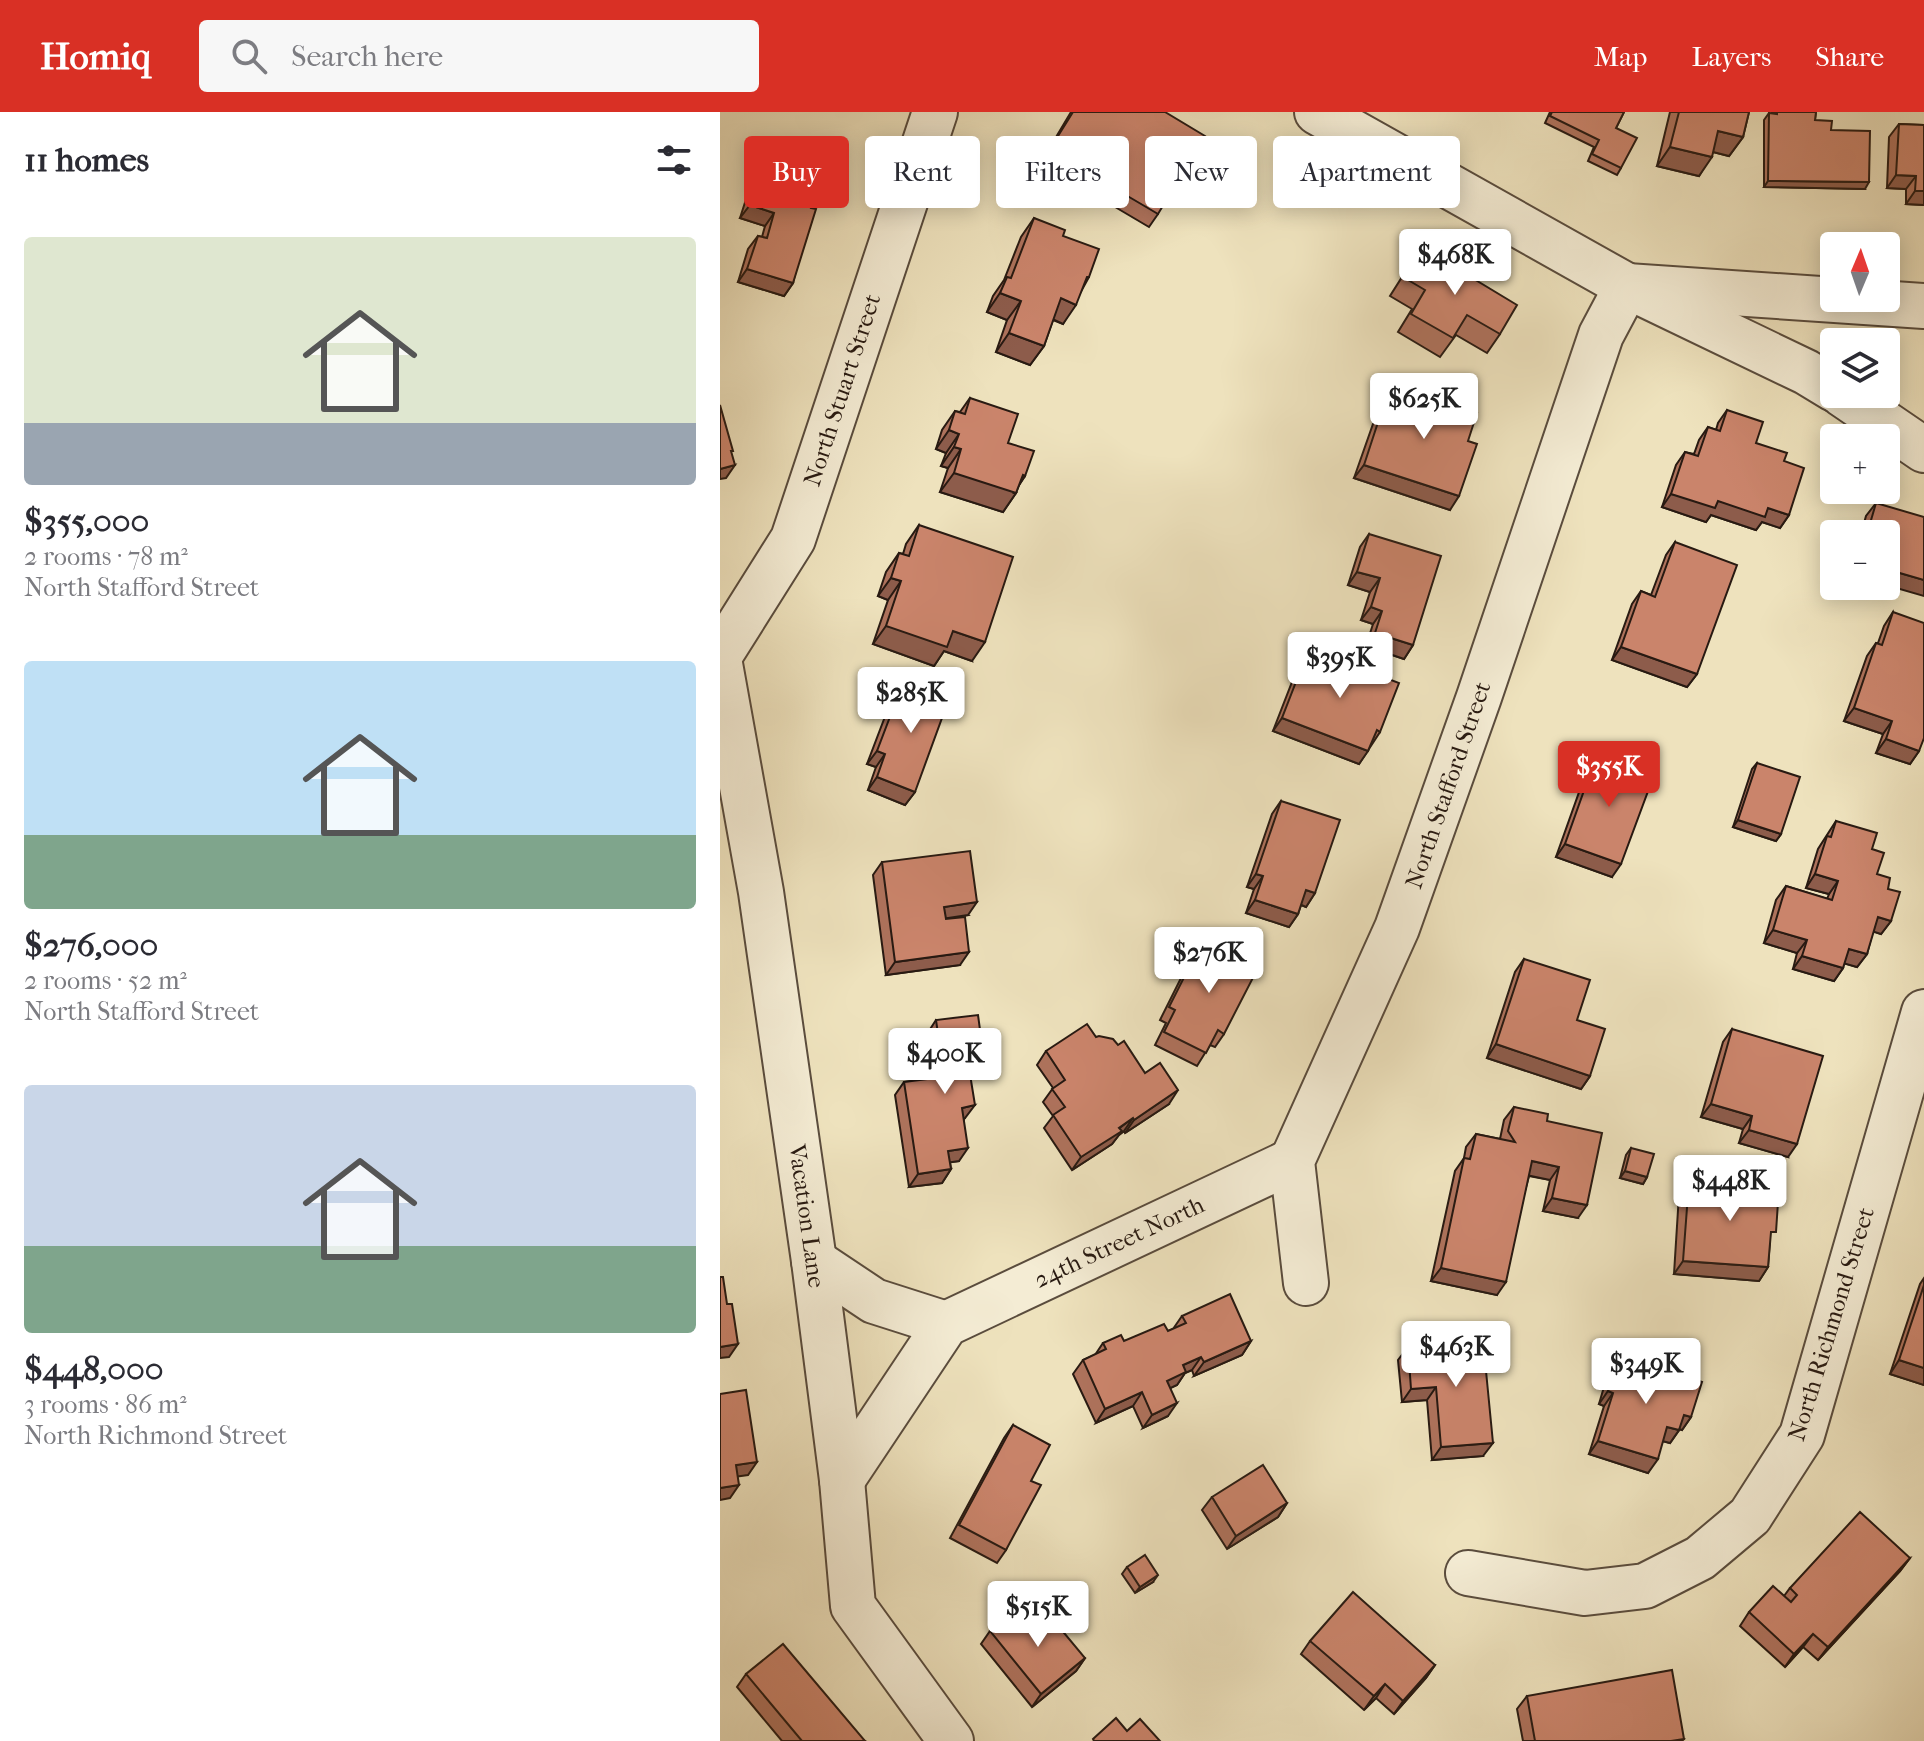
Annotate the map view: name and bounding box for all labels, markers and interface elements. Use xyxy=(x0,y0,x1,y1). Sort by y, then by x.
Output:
search box xyxy=(199,20,759,92)
text: Homiq xyxy=(40,34,151,79)
icon: search xyxy=(227,34,271,78)
text: Search here xyxy=(291,39,443,74)
text: Map xyxy=(1594,40,1647,73)
text: Layers xyxy=(1691,40,1771,73)
text: Share xyxy=(1815,40,1884,73)
chip: Buy xyxy=(744,136,849,208)
chip: Rent xyxy=(865,136,980,208)
chip: Filters xyxy=(996,136,1129,208)
chip: New xyxy=(1145,136,1257,208)
chip: Apartment xyxy=(1273,136,1460,208)
icon: filters xyxy=(652,138,696,182)
text: 11 homes xyxy=(24,140,149,180)
pin: $468K xyxy=(1399,229,1511,297)
north arrow xyxy=(1820,232,1900,312)
map controls xyxy=(1820,232,1900,600)
text: $468K xyxy=(1417,239,1493,270)
icon: home xyxy=(288,289,432,433)
street label: North Stuart Street xyxy=(798,290,886,490)
button: layers xyxy=(1820,328,1900,408)
pin: $625K xyxy=(1368,373,1480,441)
text: $625K xyxy=(1388,383,1460,414)
button: + xyxy=(1820,424,1900,504)
text: $355,000 xyxy=(24,501,149,541)
button: − xyxy=(1820,520,1900,600)
text: 2 rooms · 78 m² xyxy=(24,541,188,572)
text: North Stafford Street xyxy=(24,572,259,603)
pin: $395K xyxy=(1284,632,1396,700)
text: $395K xyxy=(1306,642,1374,673)
pin: $285K xyxy=(855,667,967,735)
text: $285K xyxy=(876,677,946,708)
street label: North Stafford Street xyxy=(1399,677,1497,892)
icon: home xyxy=(288,713,432,857)
pin: $355K xyxy=(1553,741,1665,809)
text: $355K xyxy=(1576,751,1642,782)
text: $276,000 xyxy=(24,925,158,965)
pin: $276K xyxy=(1153,927,1265,995)
text: $276K xyxy=(1172,937,1246,968)
text: 2 rooms · 52 m² xyxy=(24,965,187,996)
text: North Stafford Street xyxy=(24,996,259,1027)
pin: $400K xyxy=(889,1028,1001,1096)
text: $400K xyxy=(906,1038,984,1069)
icon: home xyxy=(288,1137,432,1281)
street label: Vacation Lane xyxy=(783,1141,831,1290)
pin: $448K xyxy=(1674,1155,1786,1223)
text: $448K xyxy=(1691,1165,1769,1196)
street label: 24th Street North xyxy=(1030,1190,1209,1294)
street label: North Richmond Street xyxy=(1782,1203,1880,1444)
pin: $463K xyxy=(1400,1321,1512,1389)
text: $463K xyxy=(1419,1331,1493,1362)
pin: $349K xyxy=(1590,1338,1702,1406)
text: $349K xyxy=(1610,1348,1682,1379)
text: $448,000 xyxy=(24,1349,163,1389)
text: 3 rooms · 86 m² xyxy=(24,1389,187,1420)
text: North Richmond Street xyxy=(24,1420,287,1451)
pin: $515K xyxy=(982,1581,1094,1649)
text: $515K xyxy=(1006,1591,1070,1622)

